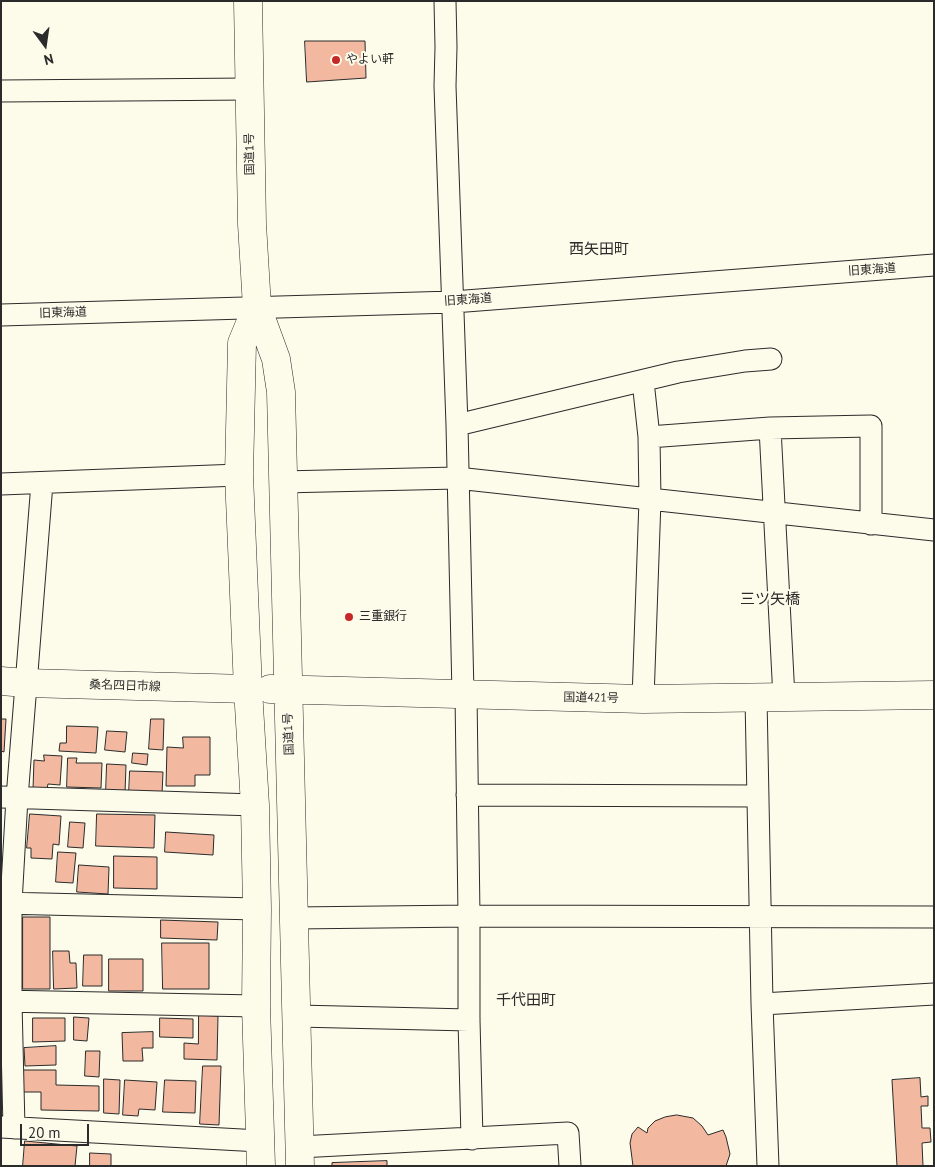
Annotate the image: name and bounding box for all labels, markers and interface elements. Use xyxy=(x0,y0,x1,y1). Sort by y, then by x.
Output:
north arrow xyxy=(20,20,70,70)
text: N xyxy=(42,50,55,69)
place label: やよい軒 xyxy=(346,53,394,67)
marker: やよい軒 xyxy=(330,54,342,66)
street label: 国道1号 xyxy=(242,133,258,175)
district label: 西矢田町 xyxy=(569,241,629,259)
street label: 旧東海道 xyxy=(848,261,896,279)
street label: 旧東海道 xyxy=(444,291,492,309)
street label: 旧東海道 xyxy=(39,305,87,321)
district label: 三ツ矢橋 xyxy=(740,591,800,609)
place label: 三重銀行 xyxy=(359,610,407,624)
marker: 三重銀行 xyxy=(343,611,355,623)
street label: 桑名四日市線 xyxy=(89,678,161,694)
street label: 国道421号 xyxy=(563,690,619,706)
street label: 国道1号 xyxy=(281,712,297,756)
district label: 千代田町 xyxy=(496,992,556,1010)
scale bar xyxy=(22,1114,91,1146)
text: 20 m xyxy=(28,1123,61,1142)

